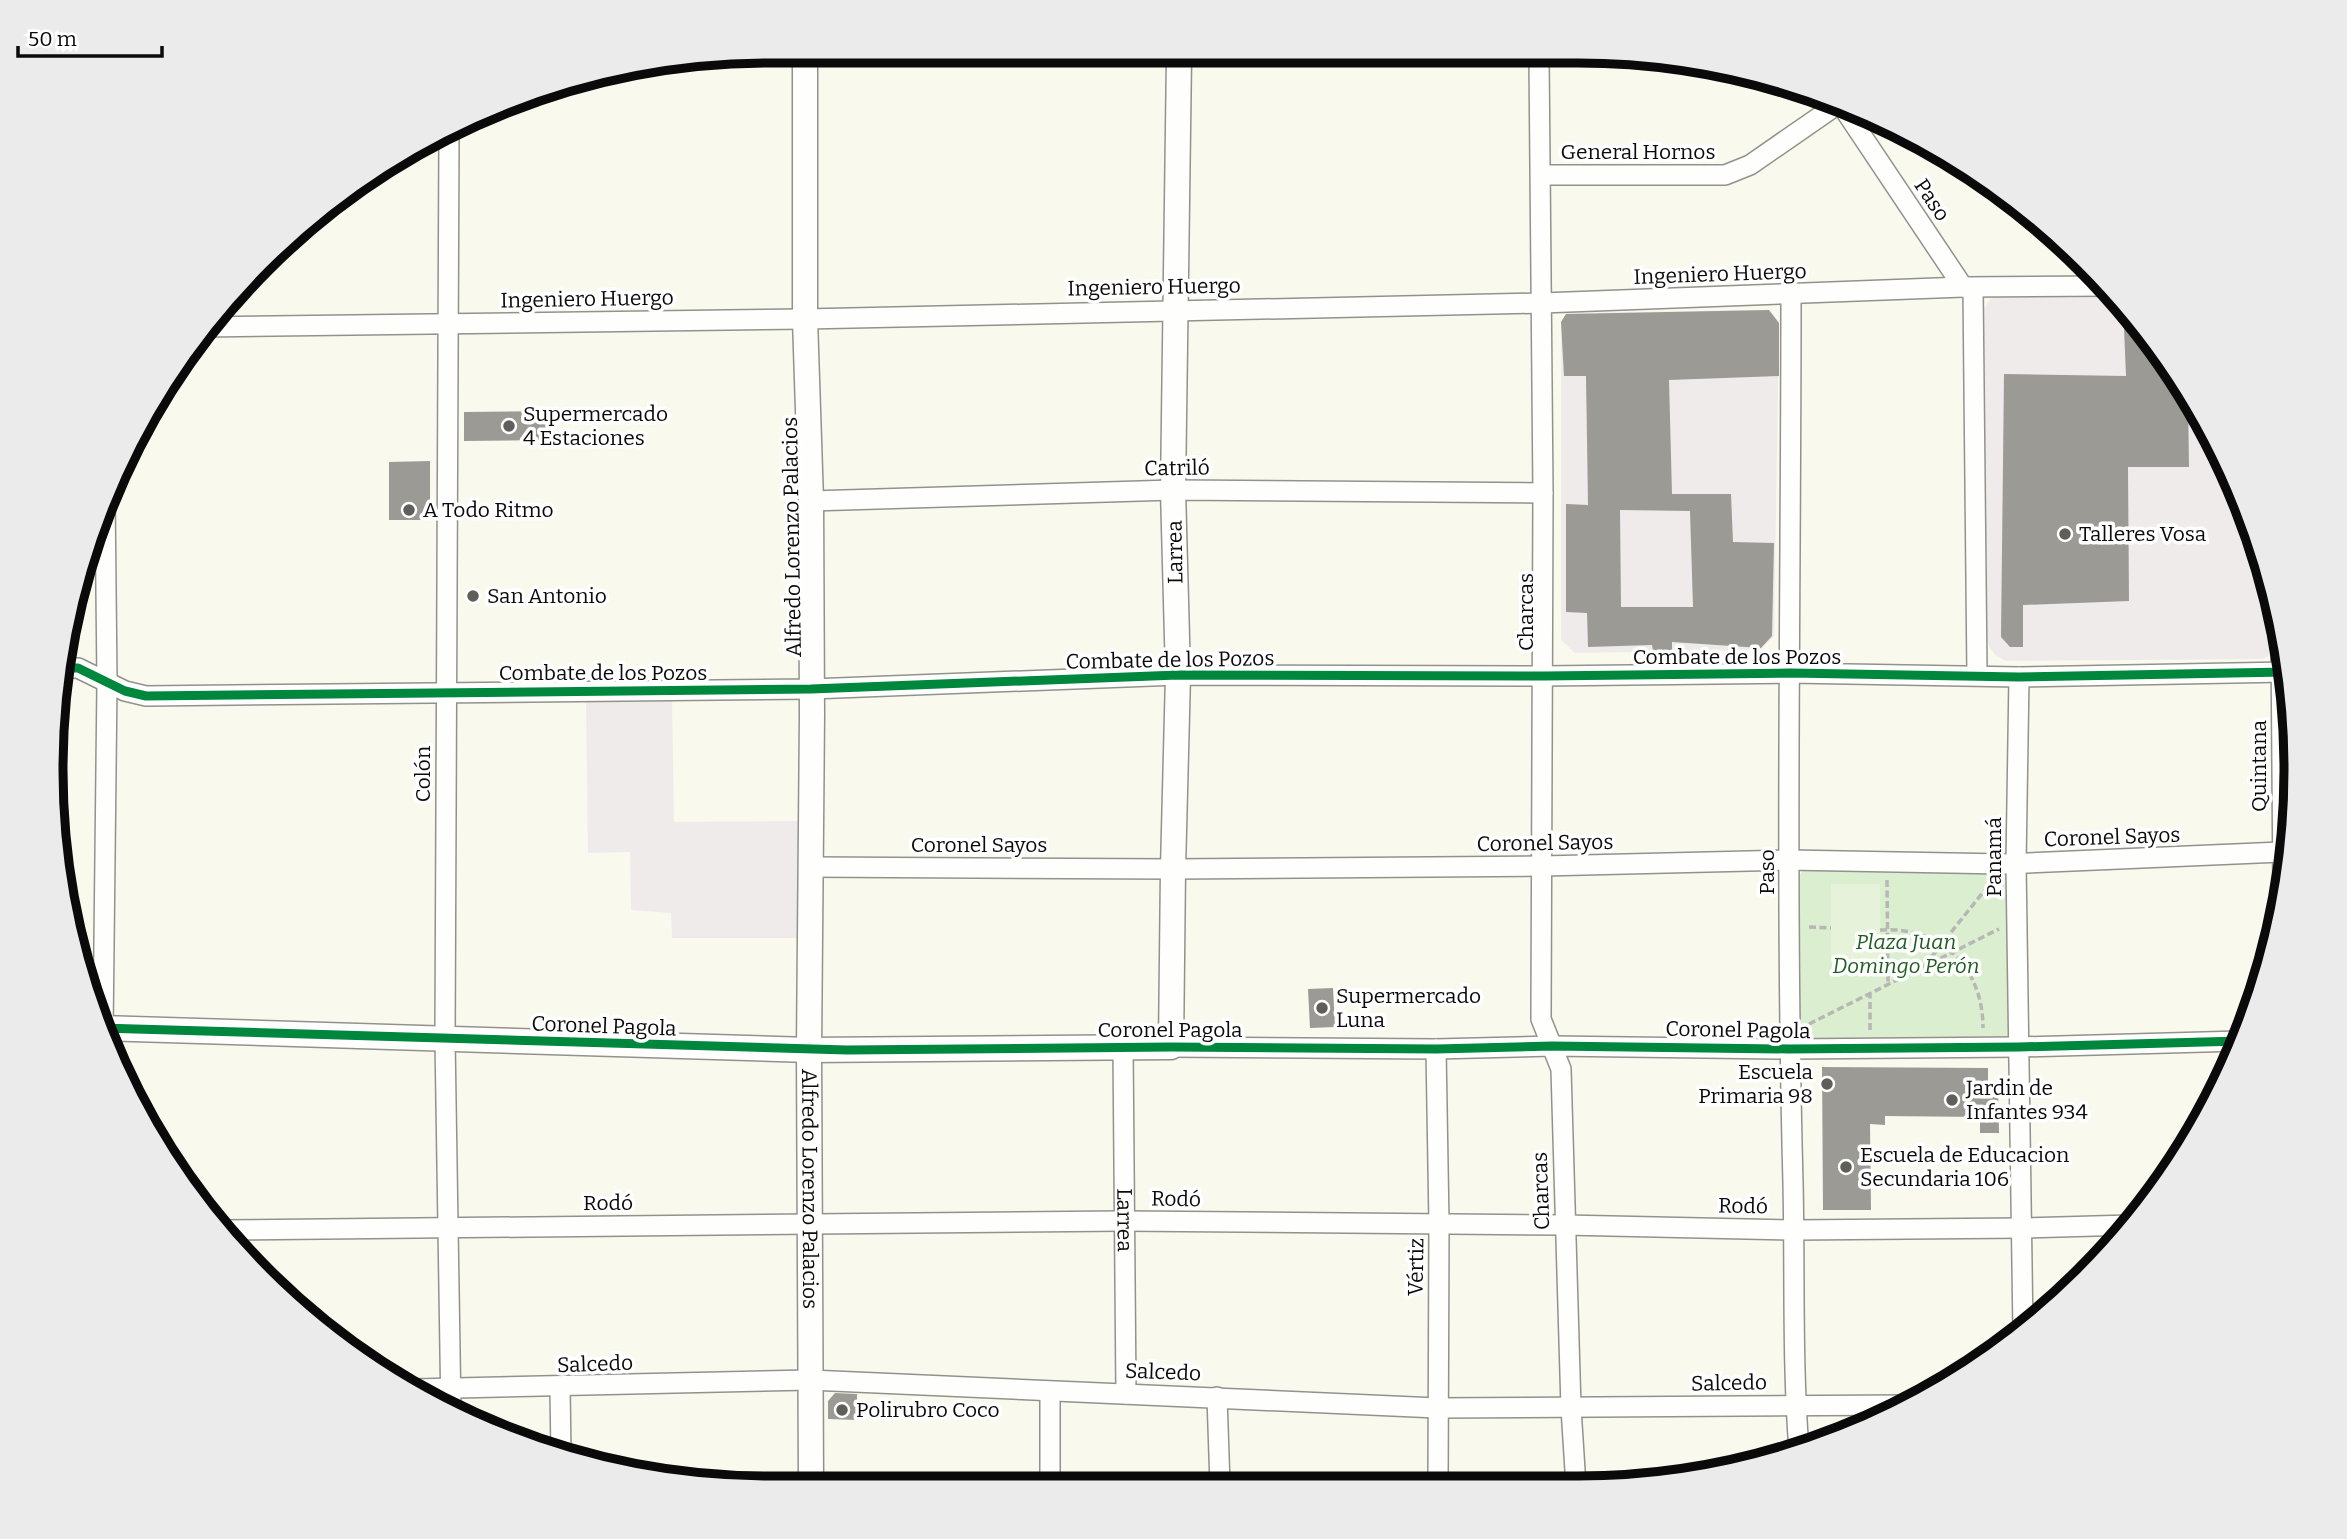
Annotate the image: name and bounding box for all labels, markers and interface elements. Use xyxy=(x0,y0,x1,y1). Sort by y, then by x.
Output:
scale bar xyxy=(18,14,161,58)
text: 50 m xyxy=(28,26,77,52)
street label: General Hornos xyxy=(1561,139,1715,165)
street label: Paso xyxy=(1908,174,1956,226)
street label: Ingeniero Huergo xyxy=(1633,258,1807,290)
street label: Ingeniero Huergo xyxy=(1067,272,1241,302)
street label: Ingeniero Huergo xyxy=(500,284,674,314)
place label: Supermercado 4 Estaciones xyxy=(523,401,668,451)
street label: Alfredo Lorenzo Palacios xyxy=(777,417,807,657)
marker: Supermercado 4 Estaciones xyxy=(501,418,517,434)
street label: Catriló xyxy=(1144,454,1210,482)
place label: A Todo Ritmo xyxy=(423,497,554,523)
marker: A Todo Ritmo xyxy=(401,502,417,518)
street label: Larrea xyxy=(1161,519,1189,584)
place label: Talleres Vosa xyxy=(2079,521,2207,547)
marker: Talleres Vosa xyxy=(2057,526,2073,542)
street label: Charcas xyxy=(1513,573,1539,651)
place label: San Antonio xyxy=(487,583,607,609)
marker: San Antonio xyxy=(465,588,481,604)
street label: Combate de los Pozos xyxy=(1633,644,1841,670)
street label: Combate de los Pozos xyxy=(1065,645,1275,675)
street label: Combate de los Pozos xyxy=(499,660,707,686)
street label: Quintana xyxy=(2246,720,2272,812)
street label: Colón xyxy=(410,746,436,802)
street label: Panamá xyxy=(1981,817,2007,897)
street label: Coronel Sayos xyxy=(2043,822,2181,852)
street label: Coronel Sayos xyxy=(1476,829,1614,857)
street label: Coronel Sayos xyxy=(911,832,1047,858)
street label: Paso xyxy=(1754,849,1780,895)
park label: Plaza Juan Domingo Perón xyxy=(1833,929,1979,979)
place label: Supermercado Luna xyxy=(1336,983,1481,1033)
marker: Supermercado Luna xyxy=(1314,1000,1330,1016)
street label: Coronel Pagola xyxy=(531,1010,678,1042)
street label: Coronel Pagola xyxy=(1665,1016,1811,1044)
street label: Coronel Pagola xyxy=(1097,1017,1243,1043)
place label: Escuela Primaria 98 xyxy=(1698,1059,1814,1109)
street label: Alfredo Lorenzo Palacios xyxy=(796,1069,823,1309)
place label: Jardin de Infantes 934 xyxy=(1965,1075,2088,1125)
marker: Escuela Primaria 98 xyxy=(1819,1076,1835,1092)
marker: Jardin de Infantes 934 xyxy=(1944,1092,1960,1108)
place label: Escuela de Educacion Secundaria 106 xyxy=(1860,1142,2069,1192)
street label: Charcas xyxy=(1527,1151,1555,1231)
marker: Escuela de Educacion Secundaria 106 xyxy=(1838,1159,1854,1175)
street label: Rodó xyxy=(1151,1186,1201,1212)
street label: Larrea xyxy=(1111,1188,1138,1252)
street label: Rodó xyxy=(583,1190,633,1216)
street label: Rodó xyxy=(1718,1193,1768,1219)
street label: Vértiz xyxy=(1402,1238,1430,1296)
street label: Salcedo xyxy=(557,1350,633,1378)
street label: Salcedo xyxy=(1125,1358,1201,1386)
street label: Salcedo xyxy=(1691,1369,1767,1397)
place label: Polirubro Coco xyxy=(856,1397,999,1423)
marker: Polirubro Coco xyxy=(834,1402,850,1418)

